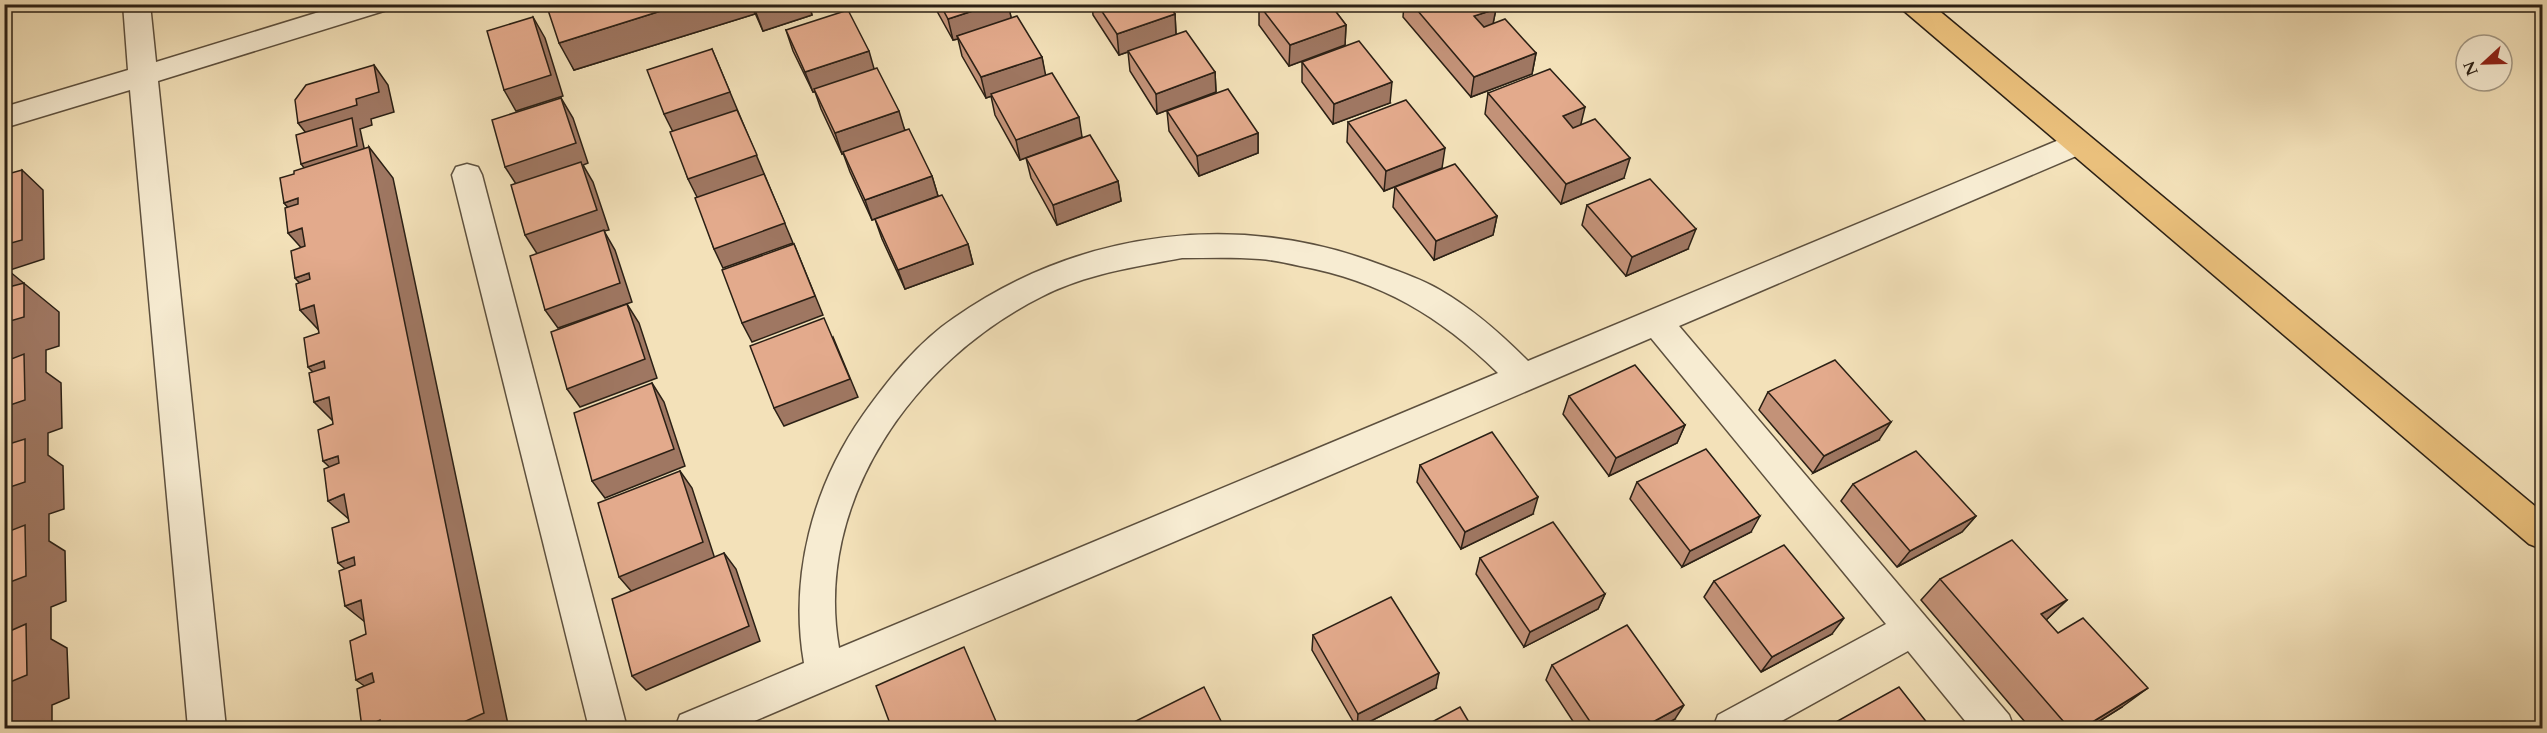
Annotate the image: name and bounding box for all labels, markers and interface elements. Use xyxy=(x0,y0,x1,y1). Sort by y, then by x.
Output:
north arrow xyxy=(2454,33,2514,93)
text: N xyxy=(2458,58,2484,79)

